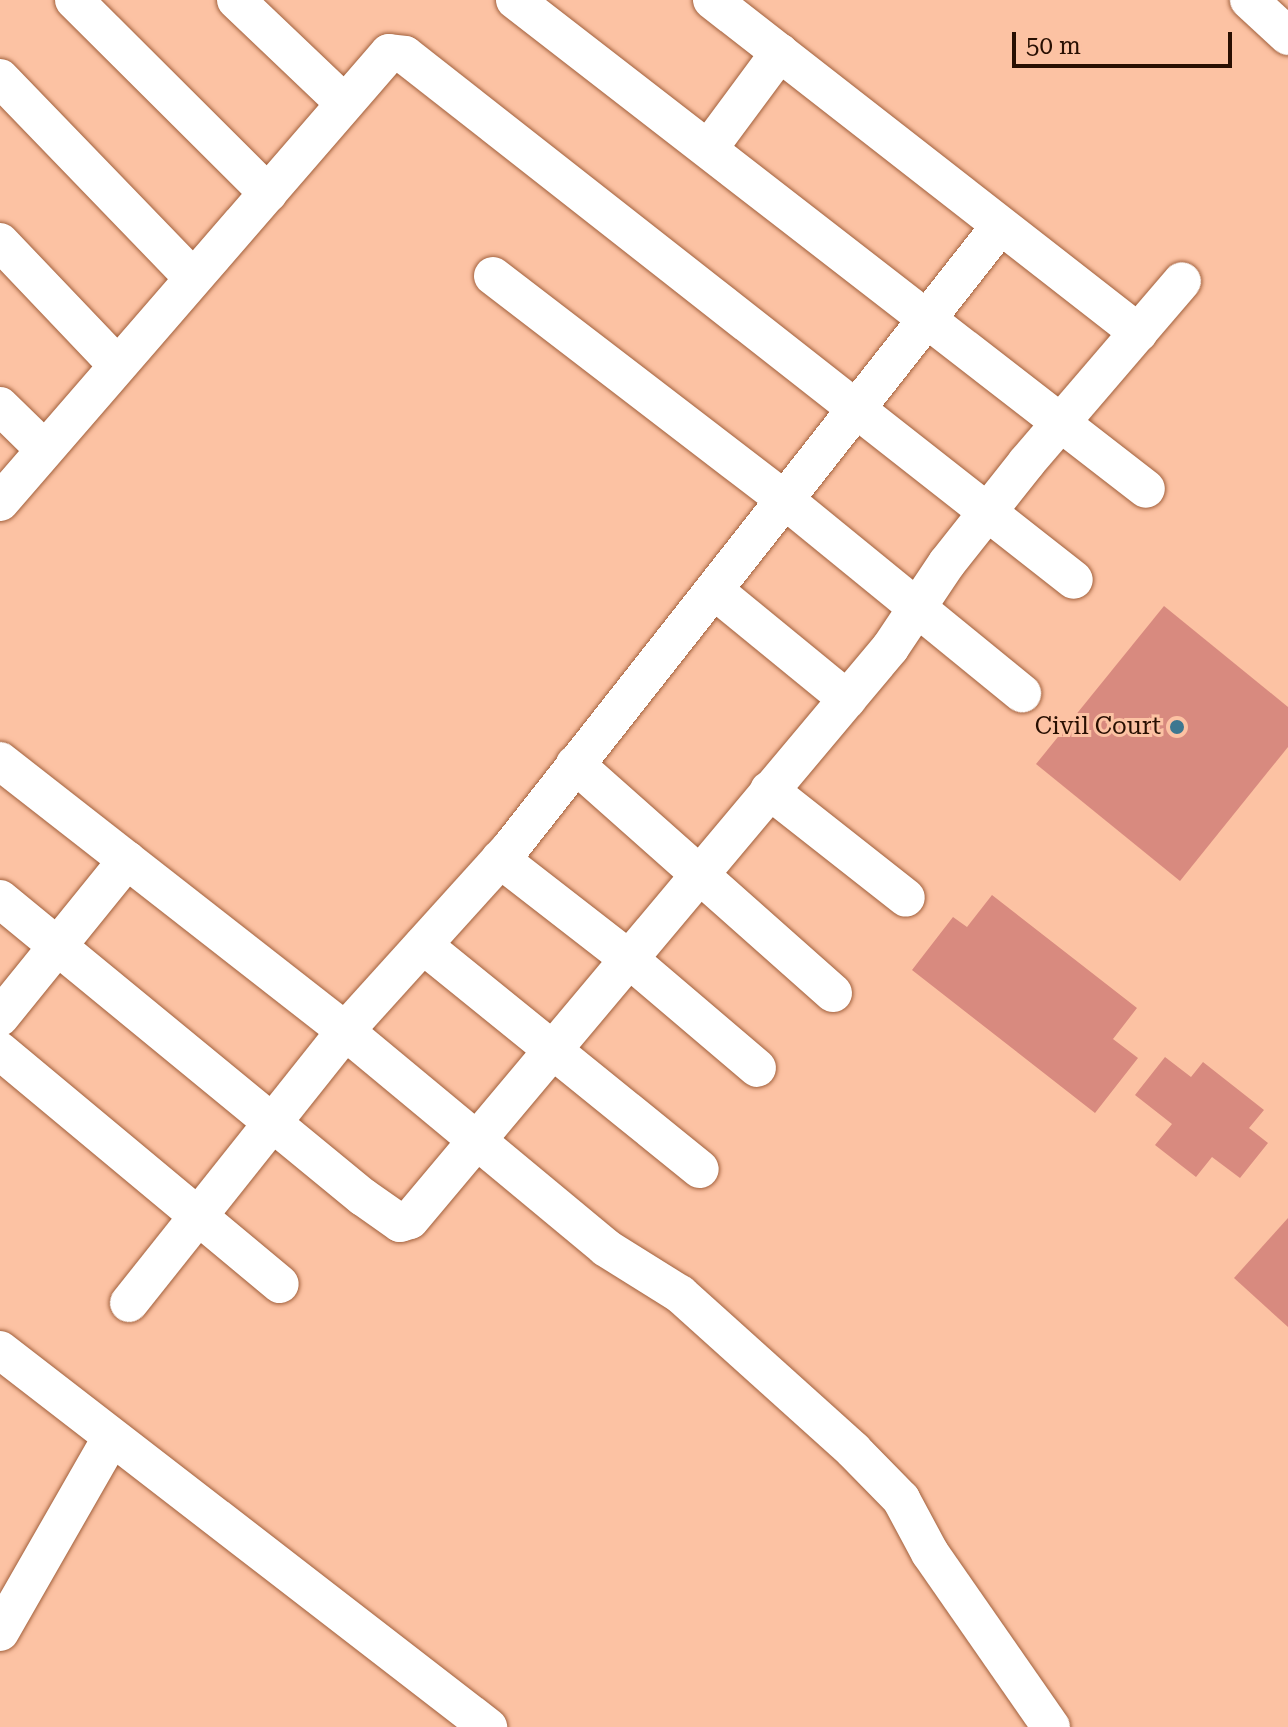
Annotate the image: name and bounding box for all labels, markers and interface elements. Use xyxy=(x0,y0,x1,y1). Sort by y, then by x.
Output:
scale bar xyxy=(1016,16,1236,66)
text: 50 m xyxy=(1026,32,1081,60)
place label: Civil Court xyxy=(1035,713,1161,741)
marker: Civil Court xyxy=(1168,718,1186,736)

